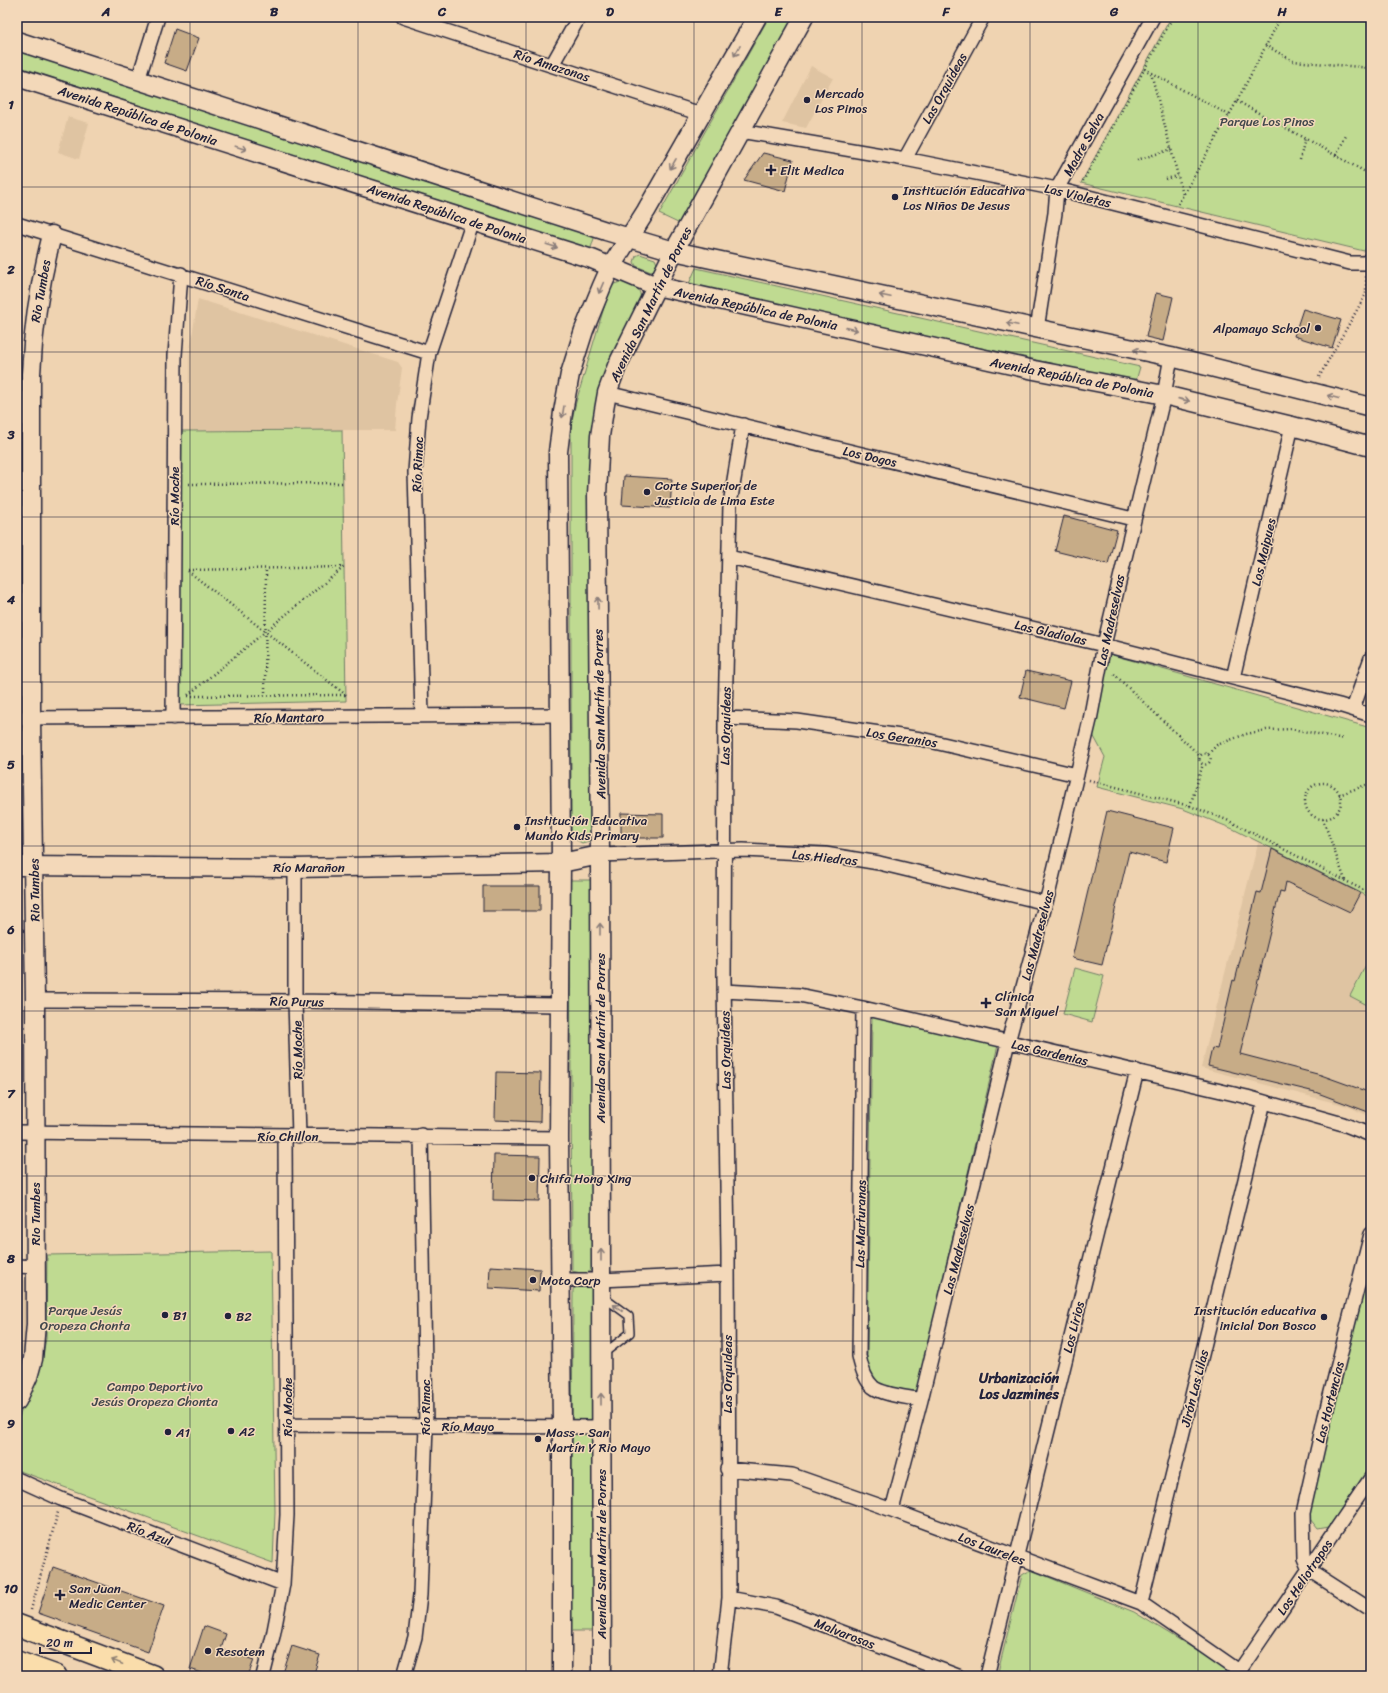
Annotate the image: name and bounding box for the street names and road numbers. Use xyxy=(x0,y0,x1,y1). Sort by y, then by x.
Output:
street label: Río Amazonas xyxy=(511,42,594,89)
street label: Las Orquideas xyxy=(915,48,974,128)
street label: Avenida República de Polonia xyxy=(54,79,221,152)
street label: Madre Selva xyxy=(1056,108,1111,180)
street label: Avenida República de Polonia xyxy=(363,177,530,250)
street label: Las Violetas xyxy=(1042,177,1114,215)
street label: Avenida San Martín de Porres xyxy=(602,223,698,387)
street label: Rio Tumbes xyxy=(24,257,57,324)
street label: Río Santa xyxy=(193,269,253,308)
street label: Avenida República de Polonia xyxy=(671,280,840,337)
street label: Avenida República de Polonia xyxy=(987,350,1156,405)
street label: Río Rimac xyxy=(405,436,430,492)
street label: Los Dogos xyxy=(841,439,900,474)
street label: Río Moche xyxy=(163,467,186,525)
street label: Los Maipues xyxy=(1245,515,1283,588)
street label: Las Madreselvas xyxy=(1090,571,1132,668)
street label: Las Gladiolas xyxy=(1013,613,1089,652)
street label: Avenida San Martín de Porres xyxy=(587,629,613,800)
street label: Las Orquideas xyxy=(713,687,738,765)
street label: Río Mantaro xyxy=(254,705,325,730)
street label: Los Geranios xyxy=(865,721,940,755)
street label: Las Hiedras xyxy=(791,843,860,872)
street label: Río Marañon xyxy=(273,856,345,879)
street label: Rio Tumbes xyxy=(22,858,47,922)
street label: Las Madreselvas xyxy=(1014,886,1061,983)
street label: Avenida San Martín de Porres xyxy=(589,953,612,1124)
street label: Río Purus xyxy=(270,990,324,1013)
street label: Las Orquideas xyxy=(713,1010,738,1089)
street label: Río Moche xyxy=(285,1020,310,1080)
street label: Las Gardenias xyxy=(1009,1033,1091,1072)
street label: Río Chillon xyxy=(258,1125,318,1148)
street label: Las Marturanas xyxy=(848,1179,873,1268)
street label: Rio Tumbes xyxy=(24,1182,47,1246)
street label: Las Madreselvas xyxy=(936,1200,981,1297)
street label: Los Lirios xyxy=(1056,1298,1091,1355)
street label: Las Orquideas xyxy=(716,1335,739,1413)
street label: Jirón Las Lilas xyxy=(1174,1347,1215,1430)
street label: Las Hortencias xyxy=(1308,1358,1351,1445)
street label: Río Moche xyxy=(276,1378,299,1436)
street label: Río Rimac xyxy=(414,1379,437,1435)
street label: Río Mayo xyxy=(442,1415,495,1438)
street label: Avenida San Martín de Porres xyxy=(590,1469,613,1640)
street label: Río Azul xyxy=(124,1514,176,1553)
street label: Los Laureles xyxy=(955,1525,1029,1572)
street label: Los Heliotropos xyxy=(1270,1534,1339,1620)
street label: Malvarosas xyxy=(811,1611,879,1656)

